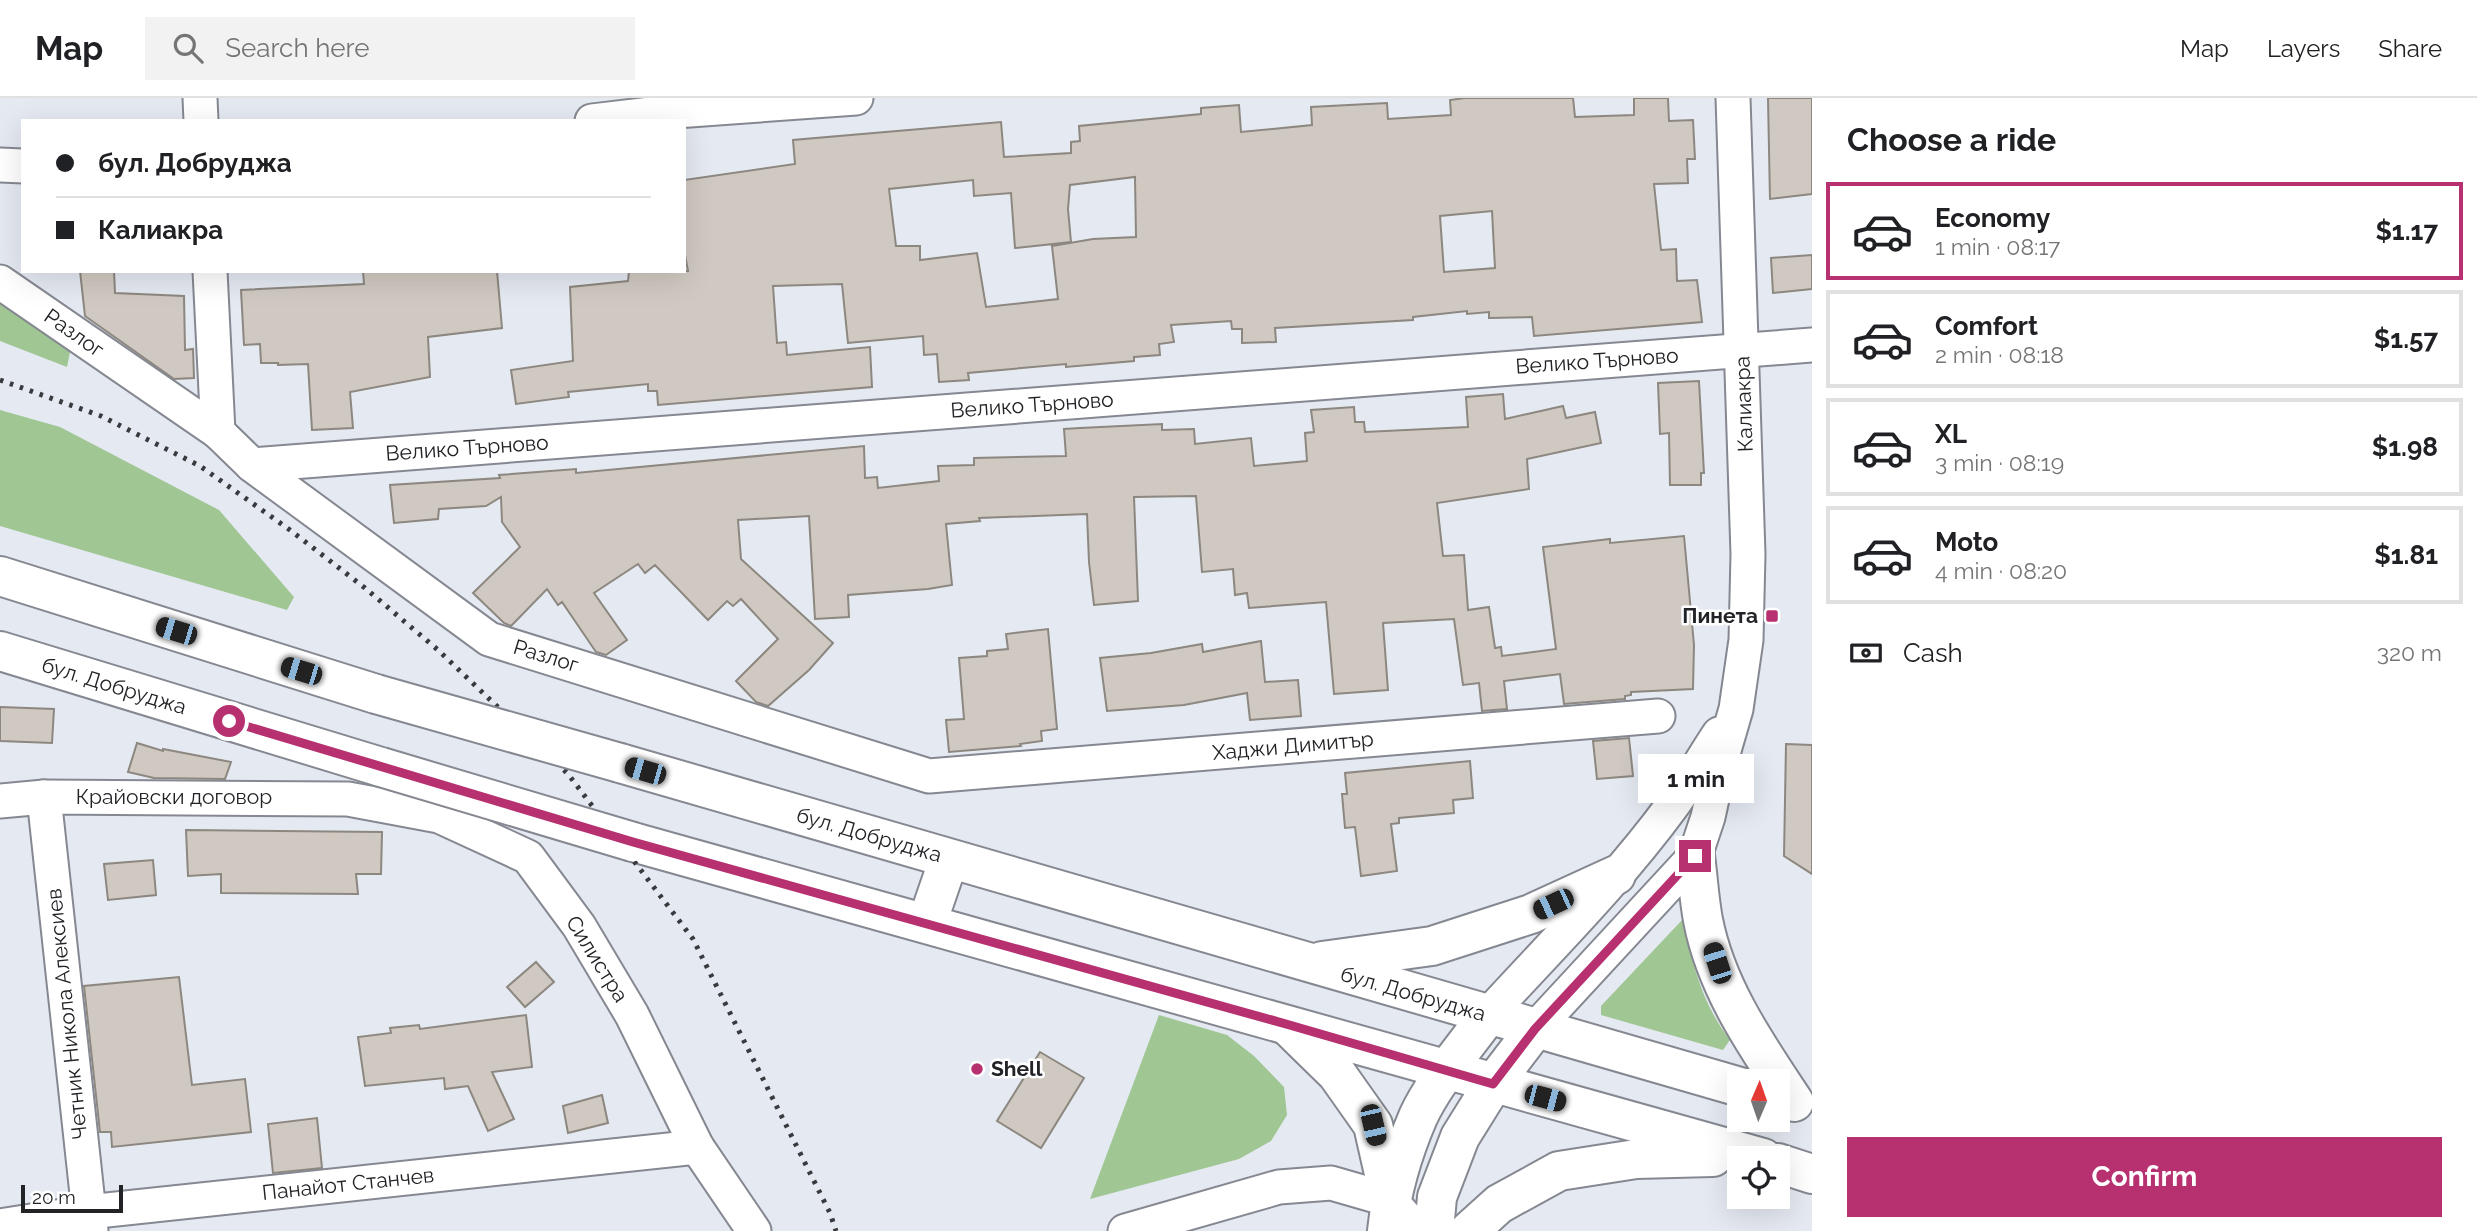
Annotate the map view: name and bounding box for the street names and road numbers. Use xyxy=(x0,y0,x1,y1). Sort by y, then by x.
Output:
street label: Разлог xyxy=(40,303,109,362)
street label: Велико Търново xyxy=(1515,342,1679,379)
street label: Калиакра xyxy=(1729,356,1758,452)
street label: Велико Търново xyxy=(950,386,1114,423)
street label: Велико Търново xyxy=(385,429,549,466)
street label: Разлог xyxy=(510,634,582,677)
street label: бул. Добруджа xyxy=(39,652,190,719)
street label: Хаджи Димитър xyxy=(1211,726,1375,765)
street label: Крайовски договор xyxy=(76,784,272,809)
street label: бул. Добруджа xyxy=(794,802,945,867)
street label: Четник Никола Алексиев xyxy=(41,887,92,1141)
street label: Силистра xyxy=(561,911,634,1007)
street label: бул. Добруджа xyxy=(1338,961,1489,1026)
street label: Панайот Станчев xyxy=(261,1162,435,1205)

